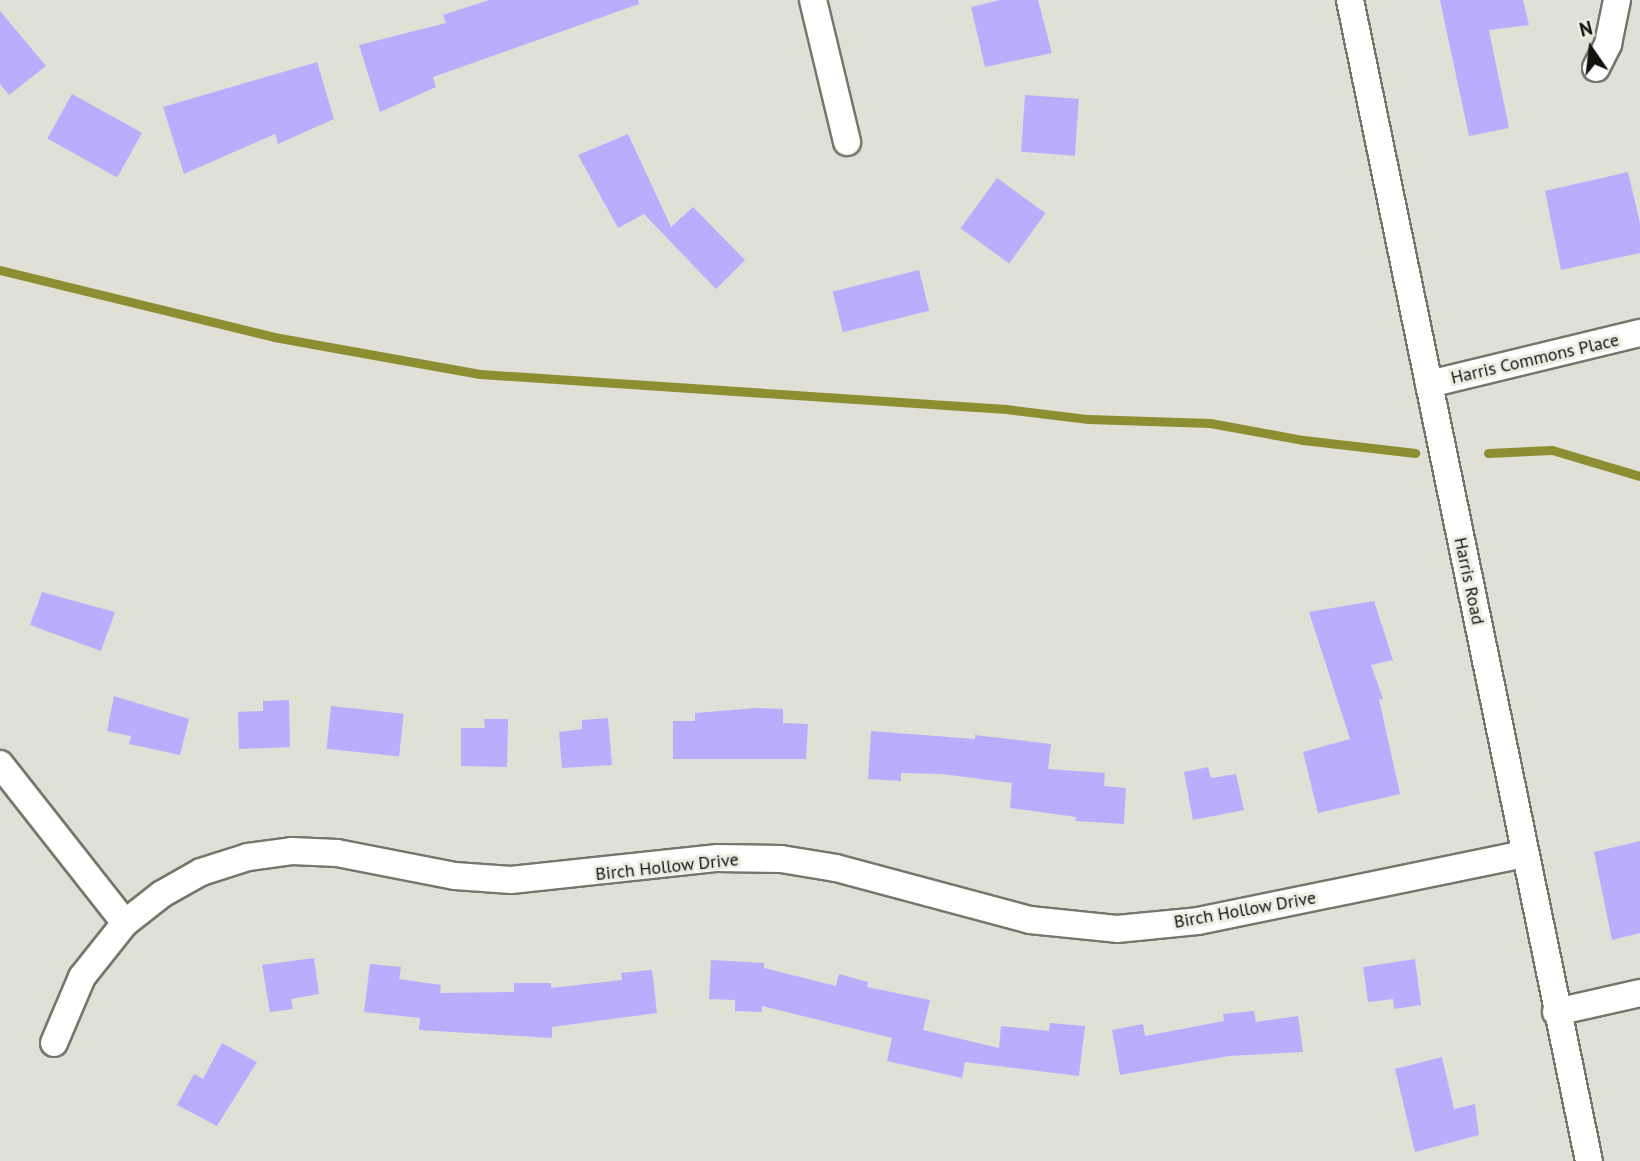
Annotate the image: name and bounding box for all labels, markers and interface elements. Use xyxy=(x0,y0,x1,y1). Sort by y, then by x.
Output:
north arrow xyxy=(1556,14,1626,84)
text: N xyxy=(1577,15,1595,42)
street label: Harris Commons Place xyxy=(1449,329,1621,389)
street label: Harris Road xyxy=(1449,535,1489,627)
street label: Birch Hollow Drive xyxy=(594,849,740,885)
street label: Birch Hollow Drive xyxy=(1172,887,1318,933)

